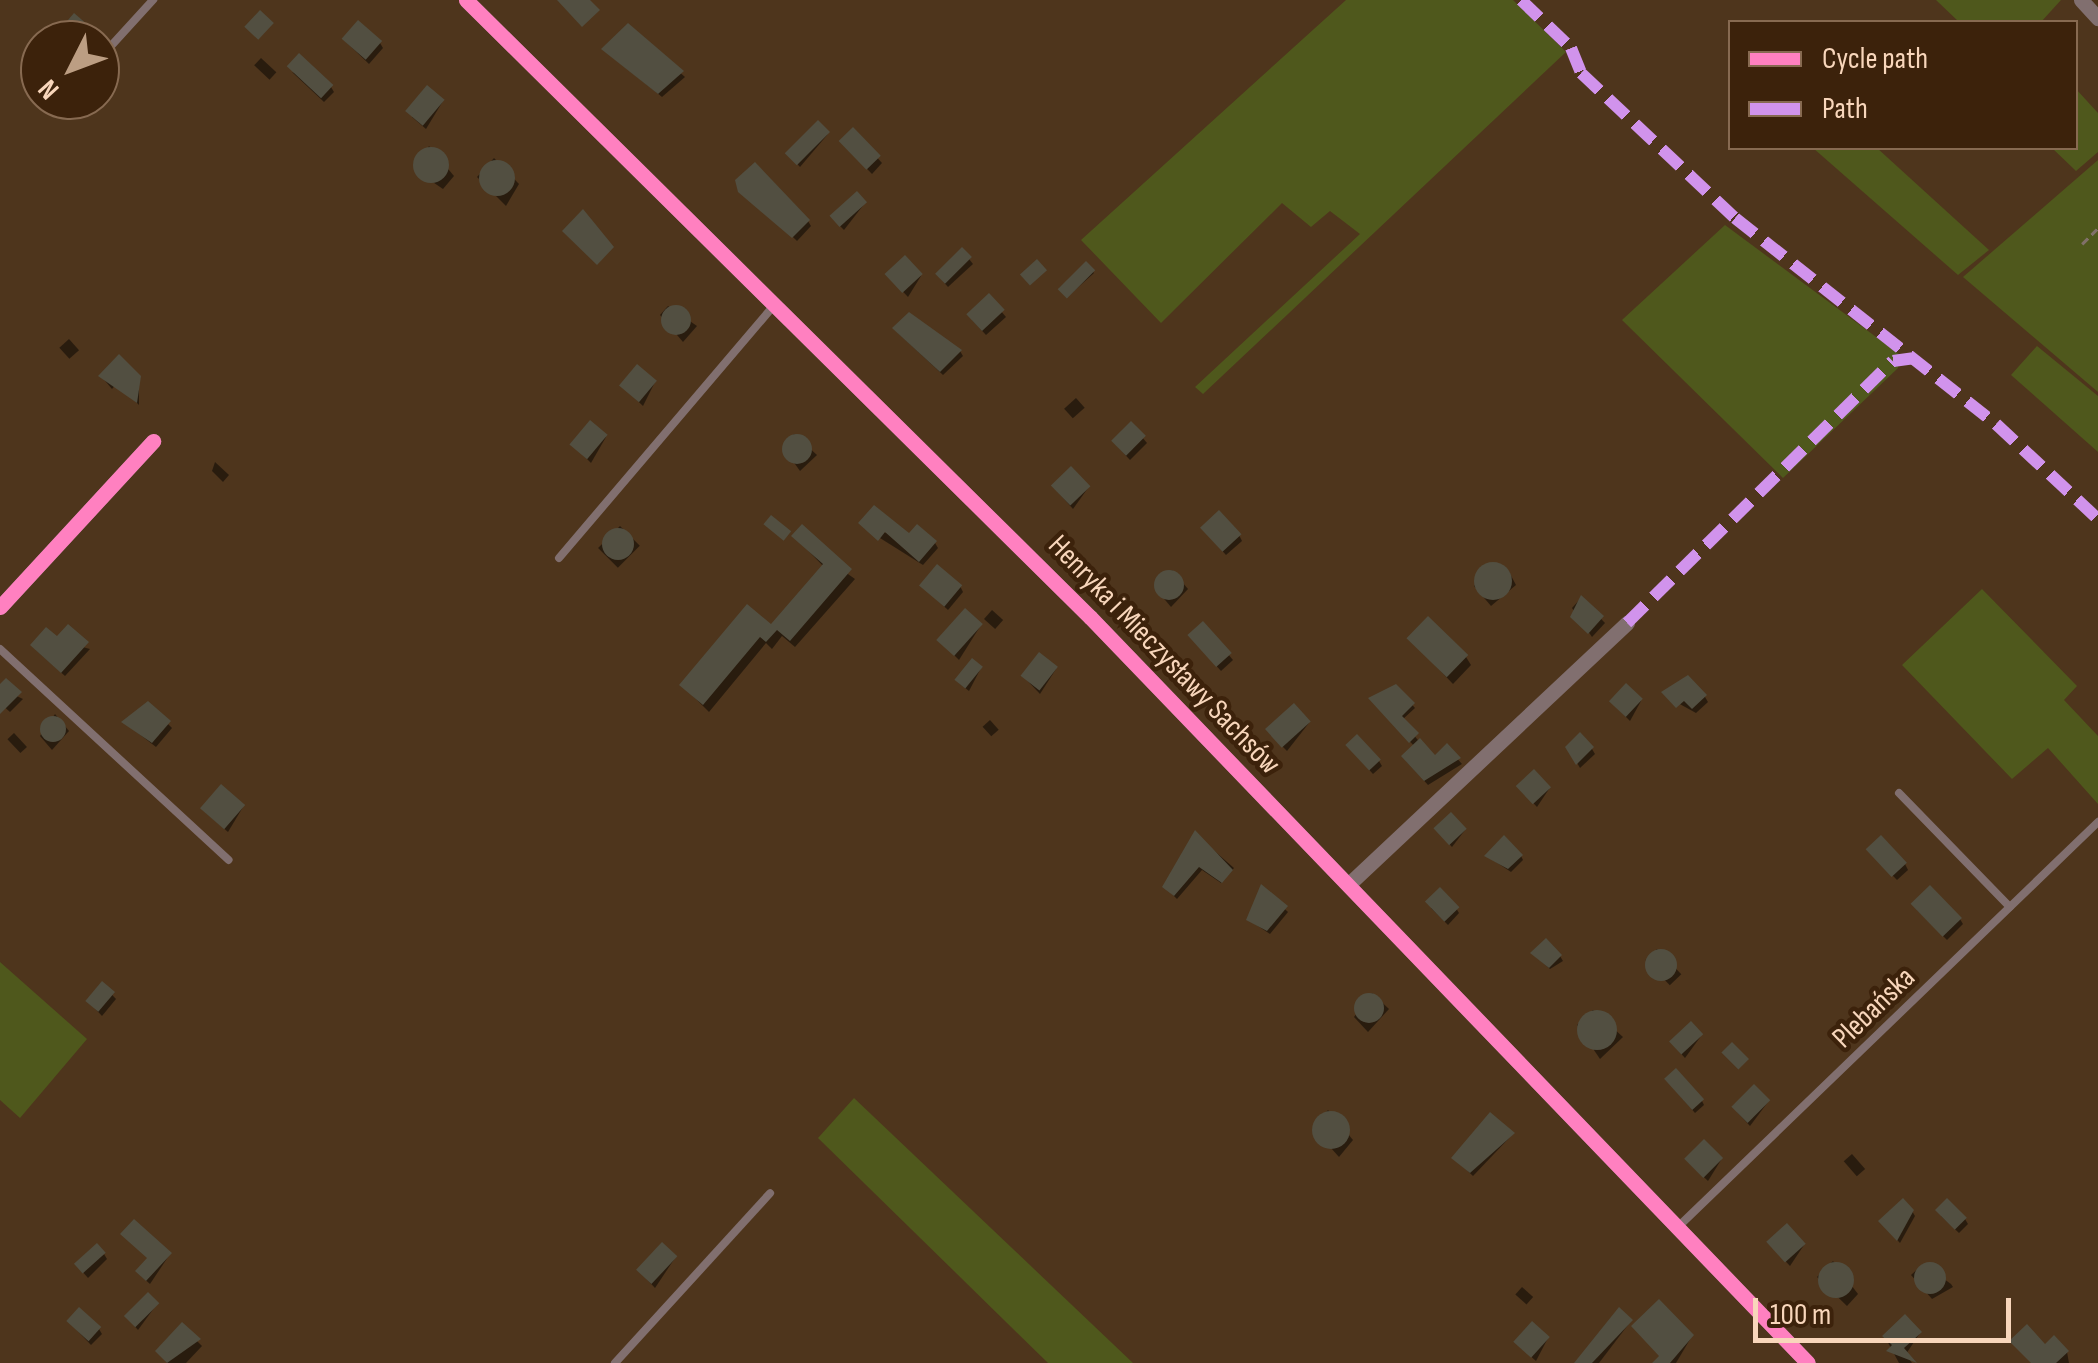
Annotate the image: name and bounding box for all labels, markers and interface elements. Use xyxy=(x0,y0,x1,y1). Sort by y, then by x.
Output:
north arrow xyxy=(20,20,120,120)
legend xyxy=(1728,20,2078,150)
text: Cycle path xyxy=(1822,41,1928,77)
text: N xyxy=(32,72,66,106)
text: Path xyxy=(1822,91,1868,127)
street label: Henryka i Mieczysławy Sachsów xyxy=(1040,528,1288,782)
street label: Plebańska xyxy=(1825,960,1923,1056)
scale bar xyxy=(1758,1278,2016,1340)
text: 100 m xyxy=(1770,1297,1831,1333)

